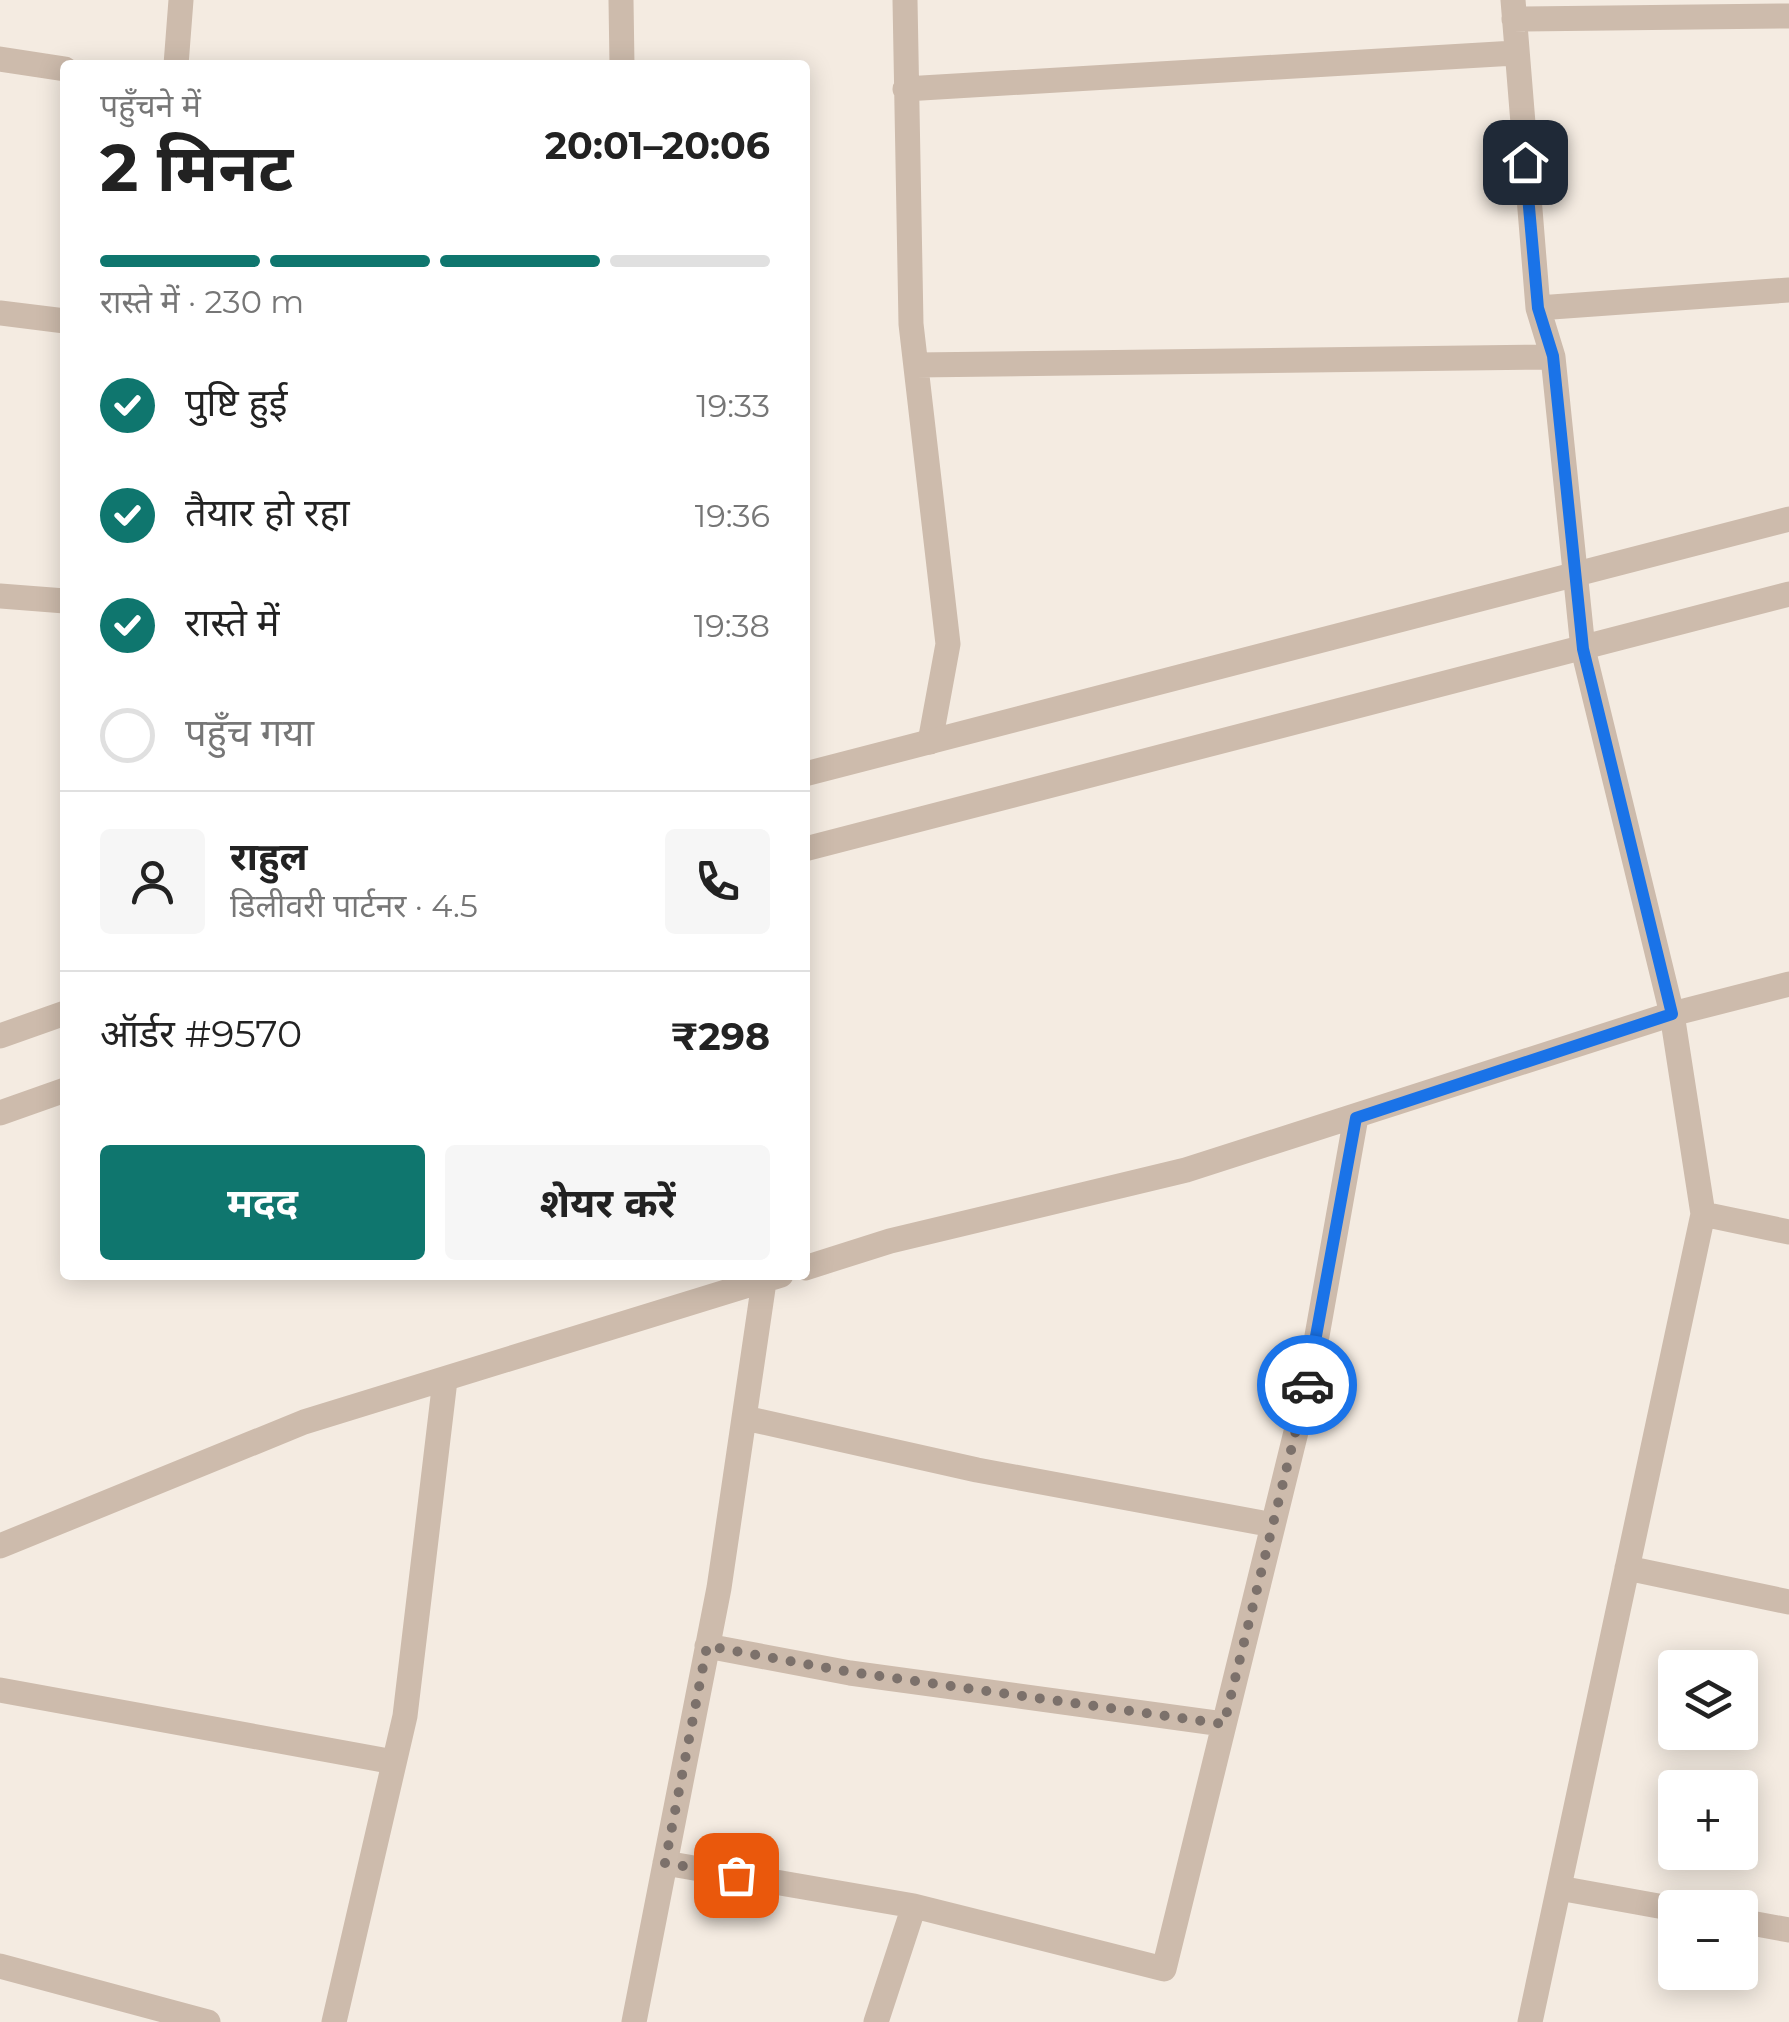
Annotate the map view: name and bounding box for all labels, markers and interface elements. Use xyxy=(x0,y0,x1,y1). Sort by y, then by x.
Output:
text: पहुँचने में xyxy=(100,86,201,125)
pin xyxy=(1483,120,1568,205)
text: 20:01–20:06 xyxy=(545,122,770,169)
text: 2 मिनट xyxy=(100,128,293,207)
icon: home xyxy=(1498,135,1553,190)
text: रास्ते में · 230 m xyxy=(100,282,304,321)
icon: check xyxy=(100,378,155,433)
text: पुष्टि हुई xyxy=(185,379,287,426)
text: 19:33 xyxy=(696,386,770,425)
icon: check xyxy=(100,488,155,543)
text: तैयार हो रहा xyxy=(185,489,350,536)
text: 19:36 xyxy=(695,496,770,535)
icon: check xyxy=(100,598,155,653)
text: रास्ते में xyxy=(185,599,280,646)
text: 19:38 xyxy=(694,606,770,645)
text: पहुँच गया xyxy=(185,709,314,756)
button: person xyxy=(100,829,205,934)
button: phone xyxy=(665,829,770,934)
text: राहुल xyxy=(230,833,307,880)
text: डिलीवरी पार्टनर · 4.5 xyxy=(230,886,478,925)
text: ऑर्डर #9570 xyxy=(100,1010,302,1057)
text: ₹298 xyxy=(671,1013,770,1060)
button: मदद xyxy=(100,1145,425,1260)
button: शेयर करें xyxy=(445,1145,770,1260)
courier xyxy=(1257,1335,1357,1435)
icon: car xyxy=(1280,1358,1335,1413)
map controls xyxy=(1658,1650,1758,1990)
button: layers xyxy=(1658,1650,1758,1750)
button: + xyxy=(1658,1770,1758,1870)
pin xyxy=(694,1833,779,1918)
icon: bag xyxy=(709,1848,764,1903)
button: − xyxy=(1658,1890,1758,1990)

